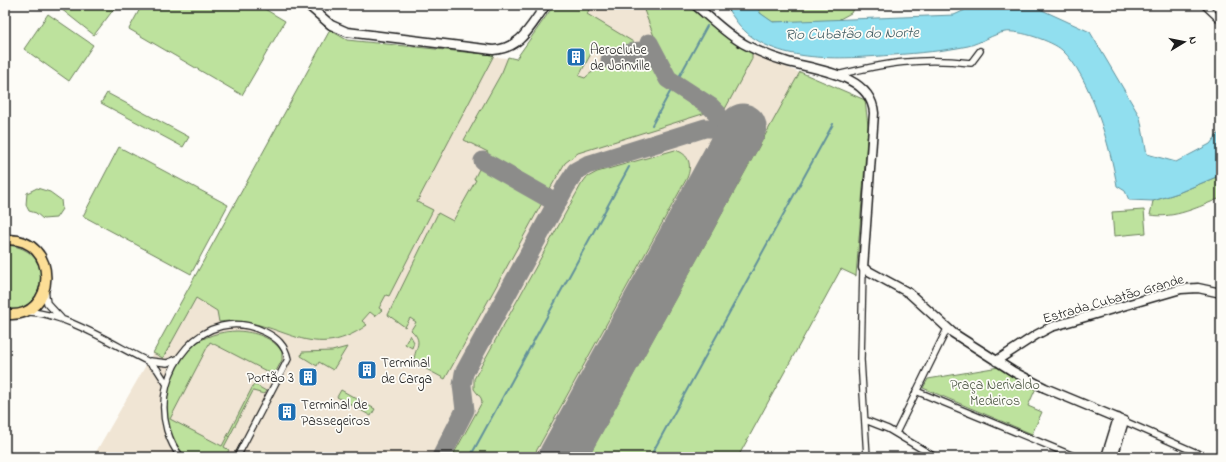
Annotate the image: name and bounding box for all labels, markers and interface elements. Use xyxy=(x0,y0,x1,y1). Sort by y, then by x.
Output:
water label: Rio Cubatão do Norte xyxy=(785,22,920,46)
north arrow xyxy=(1164,22,1204,62)
text: N xyxy=(1184,35,1201,45)
place label: Aeroclube de Joinville xyxy=(590,40,651,77)
building icon: Aeroclube de Joinville xyxy=(565,46,587,68)
street label: Estrada Cubatão Grande xyxy=(1040,269,1187,330)
place label: Terminal de Carga xyxy=(381,353,432,391)
building icon: Terminal de Carga xyxy=(356,359,378,381)
building icon: Portão 3 xyxy=(297,366,319,388)
place label: Portão 3 xyxy=(247,368,294,389)
park label: Praça Nerivaldo Medeiros xyxy=(950,375,1040,412)
place label: Terminal de Passegeiros xyxy=(301,395,370,433)
building icon: Terminal de Passegeiros xyxy=(276,401,298,423)

